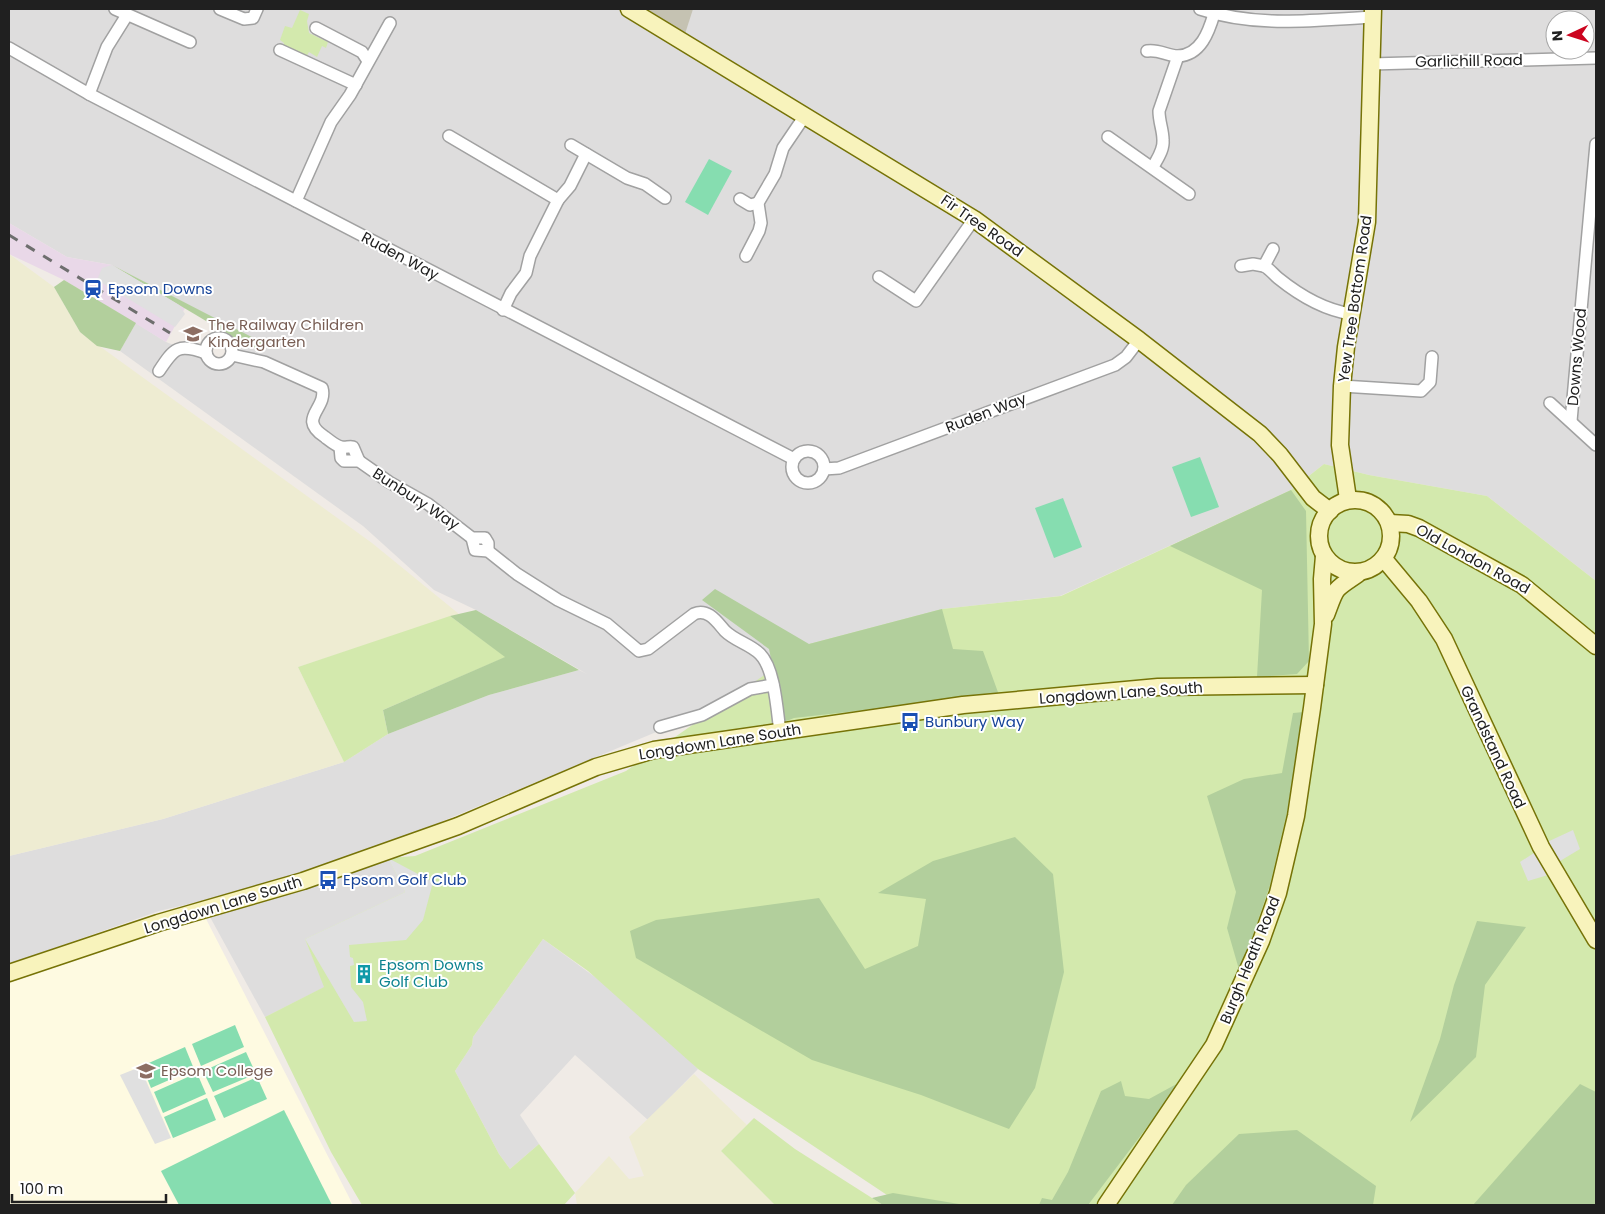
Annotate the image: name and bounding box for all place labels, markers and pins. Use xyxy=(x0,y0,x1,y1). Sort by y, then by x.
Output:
station icon: Epsom Downs xyxy=(82,278,104,300)
place label: Epsom Downs xyxy=(108,278,213,299)
place label: The Railway Children Kindergarten xyxy=(208,314,364,352)
school or university icon: The Railway Children Kindergarten xyxy=(182,323,204,345)
bus stop icon: Bunbury Way xyxy=(899,711,921,733)
place label: Bunbury Way xyxy=(925,711,1025,732)
bus stop icon: Epsom Golf Club xyxy=(317,869,339,891)
place label: Epsom Golf Club xyxy=(343,869,467,890)
place label: Epsom Downs Golf Club xyxy=(379,954,484,992)
building icon: Epsom Downs Golf Club xyxy=(353,963,375,985)
school or university icon: Epsom College xyxy=(135,1060,157,1082)
place label: Epsom College xyxy=(161,1060,273,1081)

